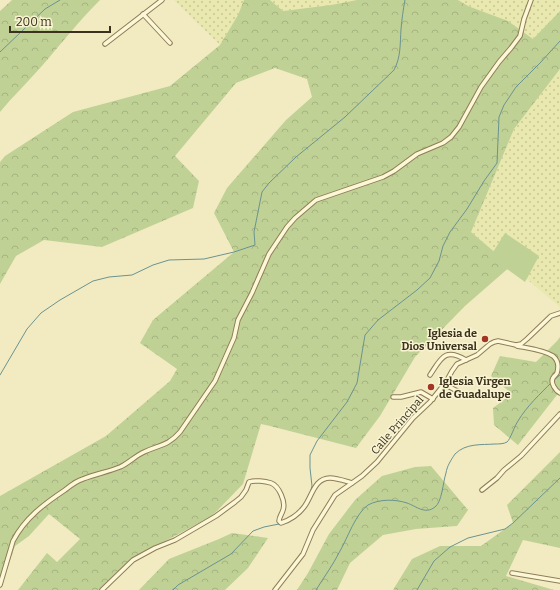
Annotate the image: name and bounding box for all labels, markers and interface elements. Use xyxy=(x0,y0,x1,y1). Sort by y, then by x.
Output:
scale bar xyxy=(10,8,110,34)
text: 200 m xyxy=(16,15,52,29)
place label: Iglesia de Dios Universal xyxy=(402,327,478,353)
marker: Iglesia de Dios Universal xyxy=(480,334,490,344)
place label: Iglesia Virgen de Guadalupe xyxy=(439,375,511,401)
marker: Iglesia Virgen de Guadalupe xyxy=(426,382,436,392)
street label: Calle Principal xyxy=(368,393,426,457)

